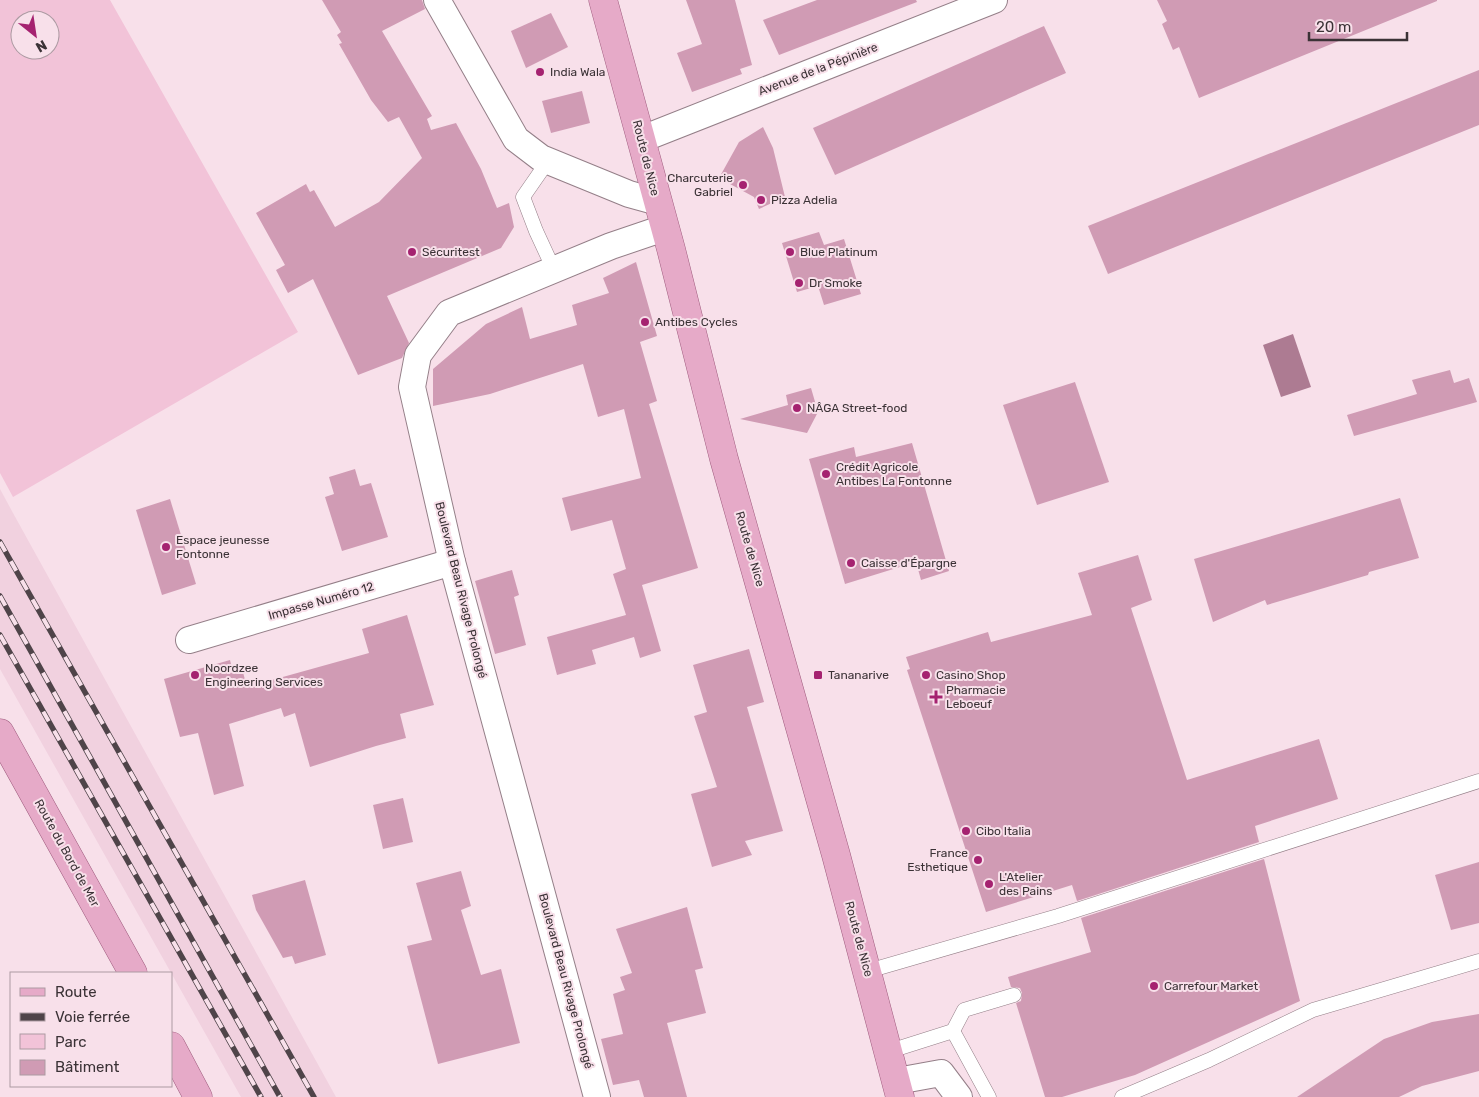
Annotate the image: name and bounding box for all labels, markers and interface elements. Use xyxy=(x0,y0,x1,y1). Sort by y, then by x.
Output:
north arrow xyxy=(10,10,60,60)
scale bar xyxy=(1309,10,1406,42)
text: 20 m xyxy=(1316,18,1351,36)
text: N xyxy=(33,36,50,56)
street label: Avenue de la Pépinière xyxy=(756,40,880,98)
place label: India Wala xyxy=(550,65,605,79)
marker: India Wala xyxy=(534,66,546,78)
street label: Route de Nice xyxy=(630,119,662,198)
place label: Charcuterie Gabriel xyxy=(667,171,733,199)
marker: Charcuterie Gabriel xyxy=(737,179,749,191)
place label: Pizza Adelia xyxy=(771,193,837,207)
marker: Pizza Adelia xyxy=(755,194,767,206)
place label: Sécuritest xyxy=(422,245,480,259)
place label: Blue Platinum xyxy=(800,245,878,259)
marker: Sécuritest xyxy=(406,246,418,258)
marker: Blue Platinum xyxy=(784,246,796,258)
place label: Dr Smoke xyxy=(809,276,862,290)
marker: Dr Smoke xyxy=(793,277,805,289)
place label: Antibes Cycles xyxy=(655,315,738,329)
marker: Antibes Cycles xyxy=(639,316,651,328)
place label: NÂGA Street-food xyxy=(807,401,907,415)
marker: NÂGA Street-food xyxy=(791,402,803,414)
place label: Crédit Agricole Antibes La Fontonne xyxy=(836,460,952,488)
marker: Crédit Agricole Antibes La Fontonne xyxy=(820,468,832,480)
street label: Boulevard Beau Rivage Prolongé xyxy=(432,500,490,680)
street label: Route de Nice xyxy=(733,510,768,589)
place label: Espace jeunesse Fontonne xyxy=(176,533,270,561)
marker: Espace jeunesse Fontonne xyxy=(160,541,172,553)
place label: Caisse d'Épargne xyxy=(861,556,957,570)
marker: Caisse d'Épargne xyxy=(845,557,857,569)
street label: Impasse Numéro 12 xyxy=(267,579,375,623)
place label: Noordzee Engineering Services xyxy=(205,661,323,689)
place label: Tananarive xyxy=(828,668,889,682)
place label: Casino Shop xyxy=(936,668,1006,682)
marker: Noordzee Engineering Services xyxy=(189,669,201,681)
marker: Tananarive xyxy=(812,669,824,681)
marker: Casino Shop xyxy=(920,669,932,681)
place label: Pharmacie Leboeuf xyxy=(946,683,1006,711)
marker: Pharmacie Leboeuf xyxy=(930,691,942,703)
street label: Route du Bord de Mer xyxy=(32,797,103,910)
place label: Cibo Italia xyxy=(976,824,1031,838)
marker: Cibo Italia xyxy=(960,825,972,837)
place label: France Esthetique xyxy=(907,846,968,874)
marker: France Esthetique xyxy=(972,854,984,866)
place label: L'Atelier des Pains xyxy=(999,870,1052,898)
marker: L'Atelier des Pains xyxy=(983,878,995,890)
street label: Boulevard Beau Rivage Prolongé xyxy=(536,892,596,1071)
street label: Route de Nice xyxy=(842,900,876,979)
legend xyxy=(10,972,172,1087)
place label: Carrefour Market xyxy=(1164,979,1258,993)
marker: Carrefour Market xyxy=(1148,980,1160,992)
text: Route xyxy=(55,983,97,1001)
text: Voie ferrée xyxy=(55,1008,130,1026)
text: Parc xyxy=(55,1033,87,1051)
text: Bâtiment xyxy=(55,1058,119,1076)

